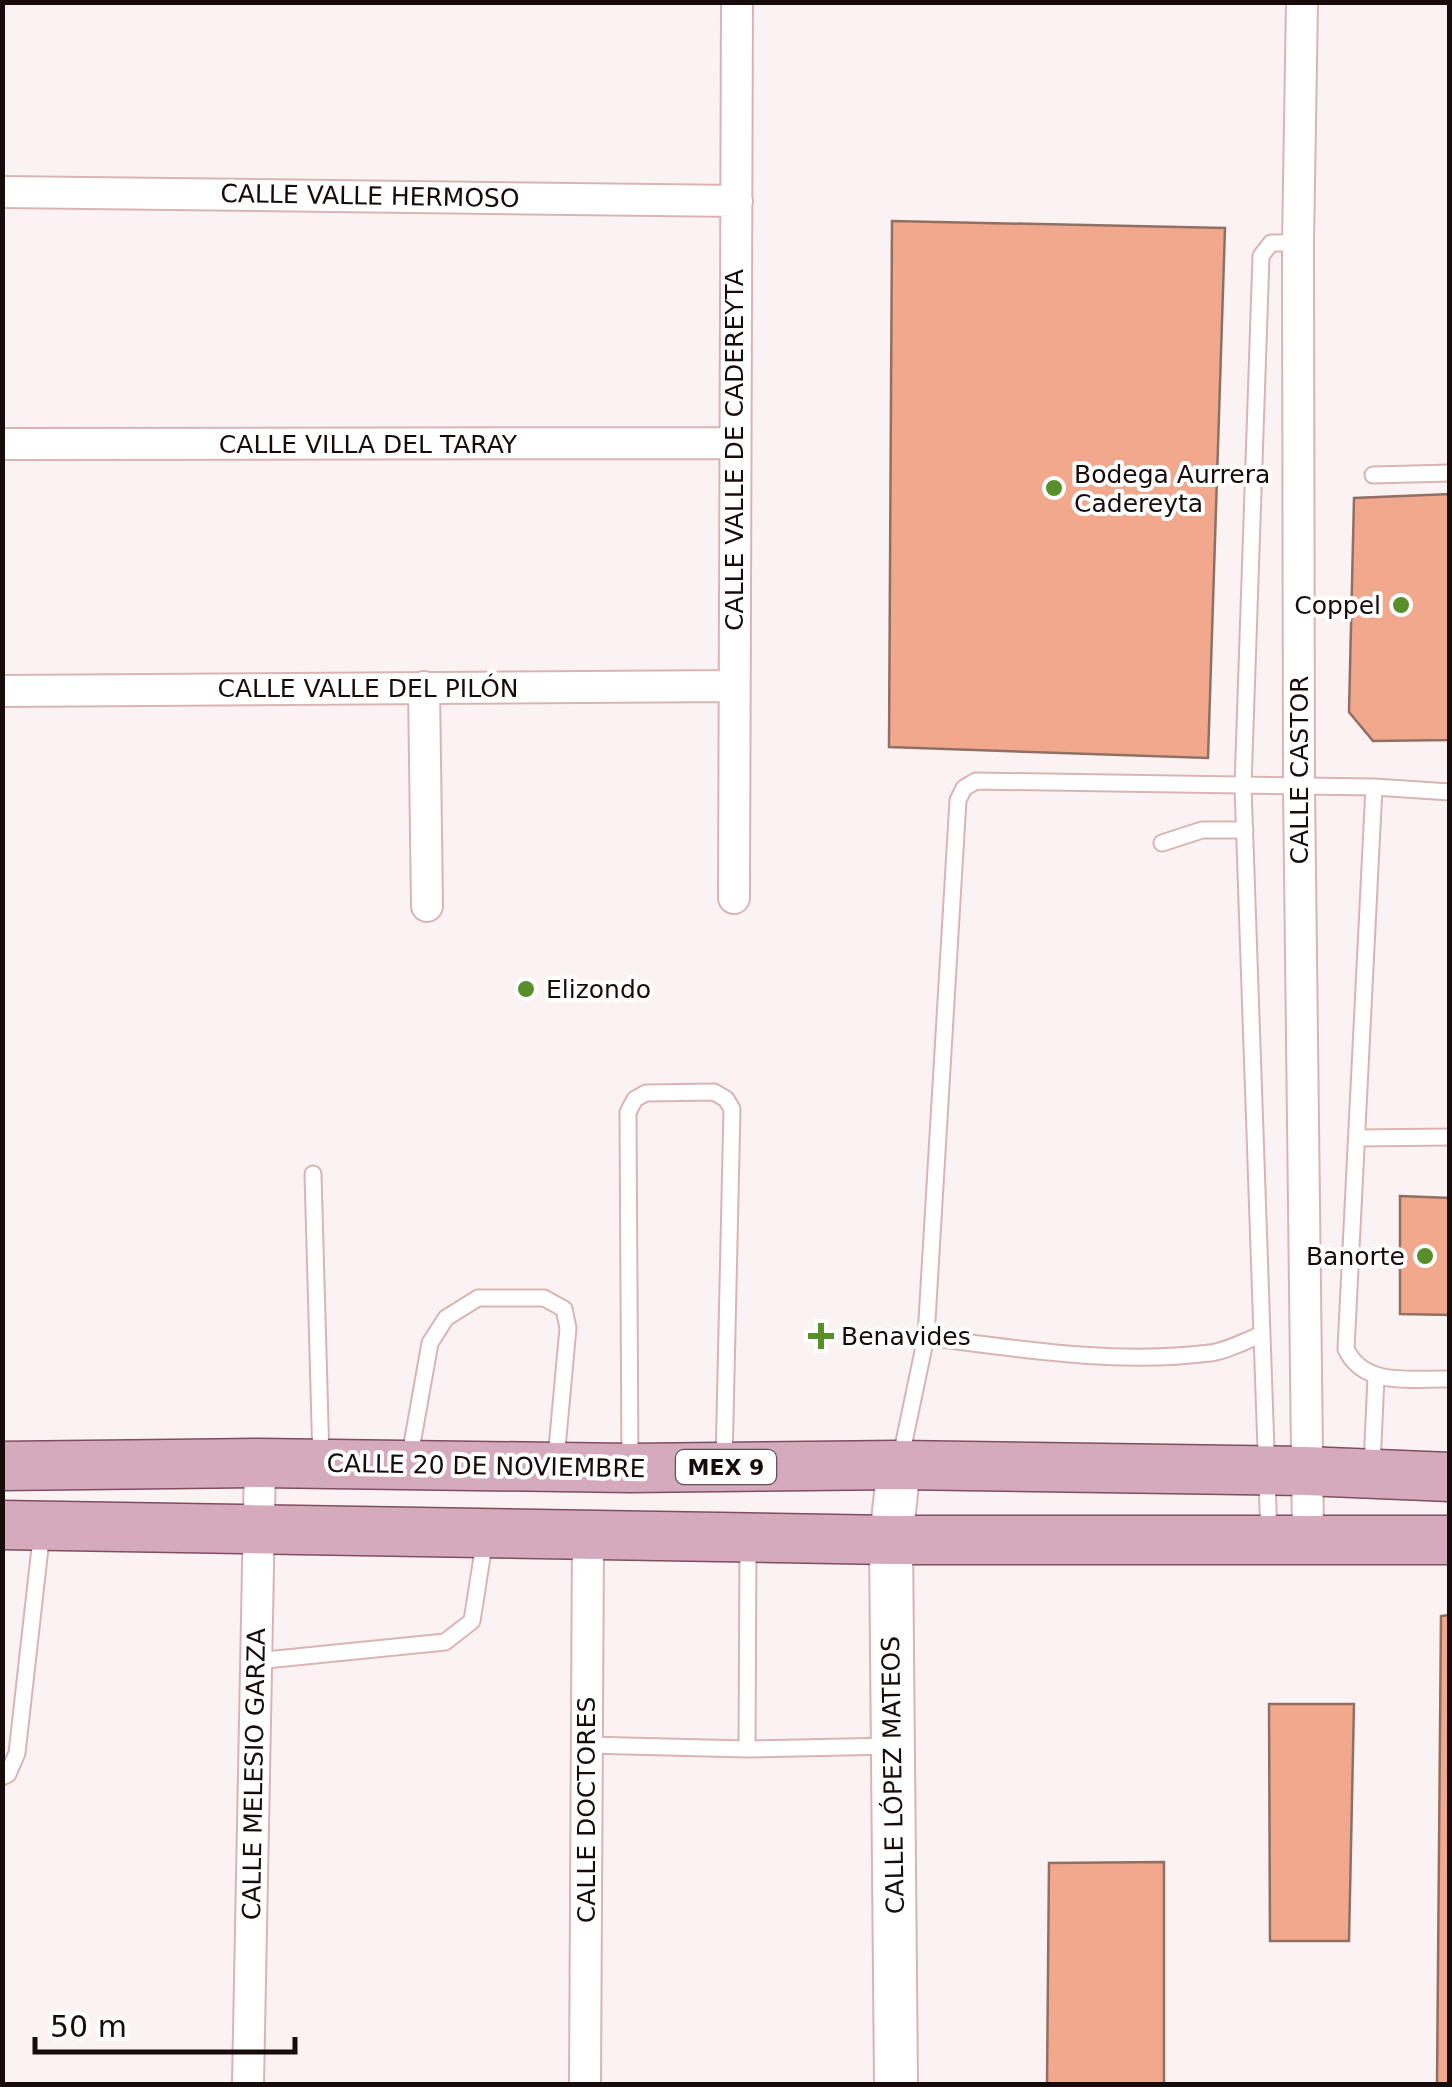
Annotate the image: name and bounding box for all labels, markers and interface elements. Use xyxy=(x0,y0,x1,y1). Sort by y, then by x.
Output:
street label: CALLE VALLE HERMOSO xyxy=(220,179,520,213)
street label: CALLE VALLE DE CADEREYTA xyxy=(720,269,749,631)
street label: CALLE VILLA DEL TARAY xyxy=(219,430,518,459)
place label: Bodega Aurrera Cadereyta xyxy=(1074,460,1270,518)
marker: Bodega Aurrera Cadereyta xyxy=(1043,477,1065,499)
place label: Coppel xyxy=(1294,591,1381,620)
marker: Coppel xyxy=(1390,594,1412,616)
street label: CALLE VALLE DEL PILÓN xyxy=(217,673,519,703)
street label: CALLE CASTOR xyxy=(1285,676,1314,864)
place label: Elizondo xyxy=(546,975,651,1004)
marker: Elizondo xyxy=(515,978,537,1000)
place label: Banorte xyxy=(1306,1242,1405,1271)
marker: Banorte xyxy=(1414,1245,1436,1267)
place label: Benavides xyxy=(841,1322,971,1351)
marker: Benavides xyxy=(810,1325,832,1347)
street label: CALLE 20 DE NOVIEMBRE xyxy=(326,1449,646,1483)
road number: MEX 9 xyxy=(676,1450,776,1484)
street label: CALLE MELESIO GARZA xyxy=(237,1628,271,1920)
street label: CALLE LÓPEZ MATEOS xyxy=(875,1636,910,1914)
street label: CALLE DOCTORES xyxy=(572,1697,601,1923)
scale bar xyxy=(35,1992,295,2054)
text: 50 m xyxy=(50,2009,127,2044)

